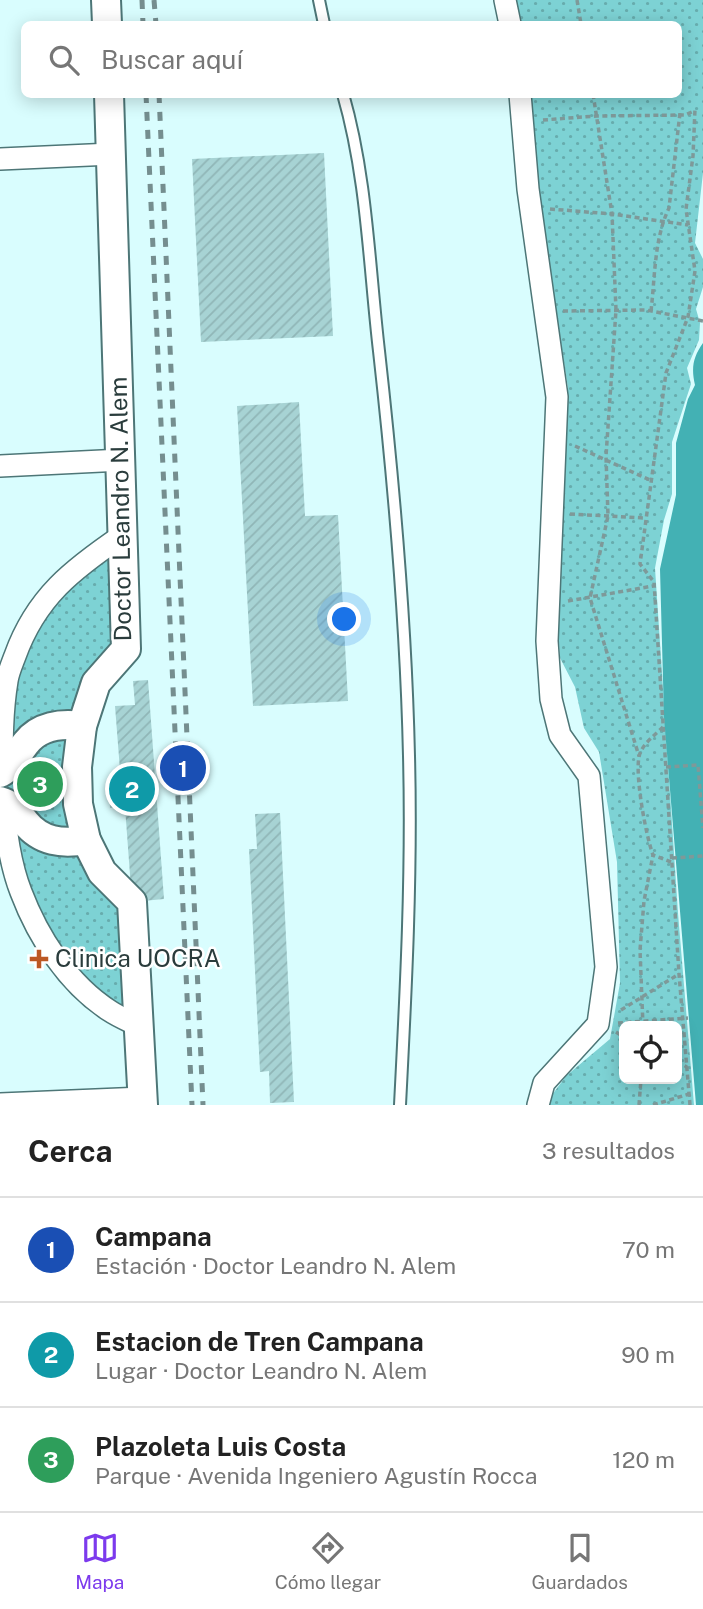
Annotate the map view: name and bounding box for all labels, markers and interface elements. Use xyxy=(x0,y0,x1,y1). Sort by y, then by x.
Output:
search box xyxy=(21,21,682,98)
icon: search xyxy=(45,41,83,79)
text: Buscar aquí xyxy=(101,44,243,75)
street label: Doctor Leandro N. Alem xyxy=(104,376,136,642)
your location xyxy=(327,602,361,636)
pin: 1 xyxy=(160,742,206,794)
pin: 3 xyxy=(17,758,63,810)
pin: 2 xyxy=(109,763,155,815)
place label: Clinica UOCRA xyxy=(55,944,221,972)
marker: Clinica UOCRA xyxy=(29,949,49,969)
map controls xyxy=(619,1021,682,1084)
button: locate xyxy=(619,1021,682,1084)
text: Cerca xyxy=(28,1133,113,1169)
text: 3 resultados xyxy=(542,1137,675,1164)
text: Campana xyxy=(95,1221,212,1252)
text: 1 xyxy=(46,1236,56,1263)
text: 70 m xyxy=(622,1236,675,1263)
text: Estación · Doctor Leandro N. Alem xyxy=(95,1252,456,1279)
text: Estacion de Tren Campana xyxy=(95,1326,424,1357)
text: 2 xyxy=(44,1341,58,1368)
text: 90 m xyxy=(621,1341,675,1368)
text: Lugar · Doctor Leandro N. Alem xyxy=(95,1357,427,1384)
text: Plazoleta Luis Costa xyxy=(95,1431,346,1462)
text: 3 xyxy=(43,1446,59,1473)
text: 120 m xyxy=(612,1446,675,1473)
text: Parque · Avenida Ingeniero Agustín Rocca xyxy=(95,1462,537,1489)
tab: Mapa xyxy=(75,1529,124,1593)
tab: Cómo llegar xyxy=(275,1529,381,1593)
tab: Guardados xyxy=(532,1529,628,1593)

